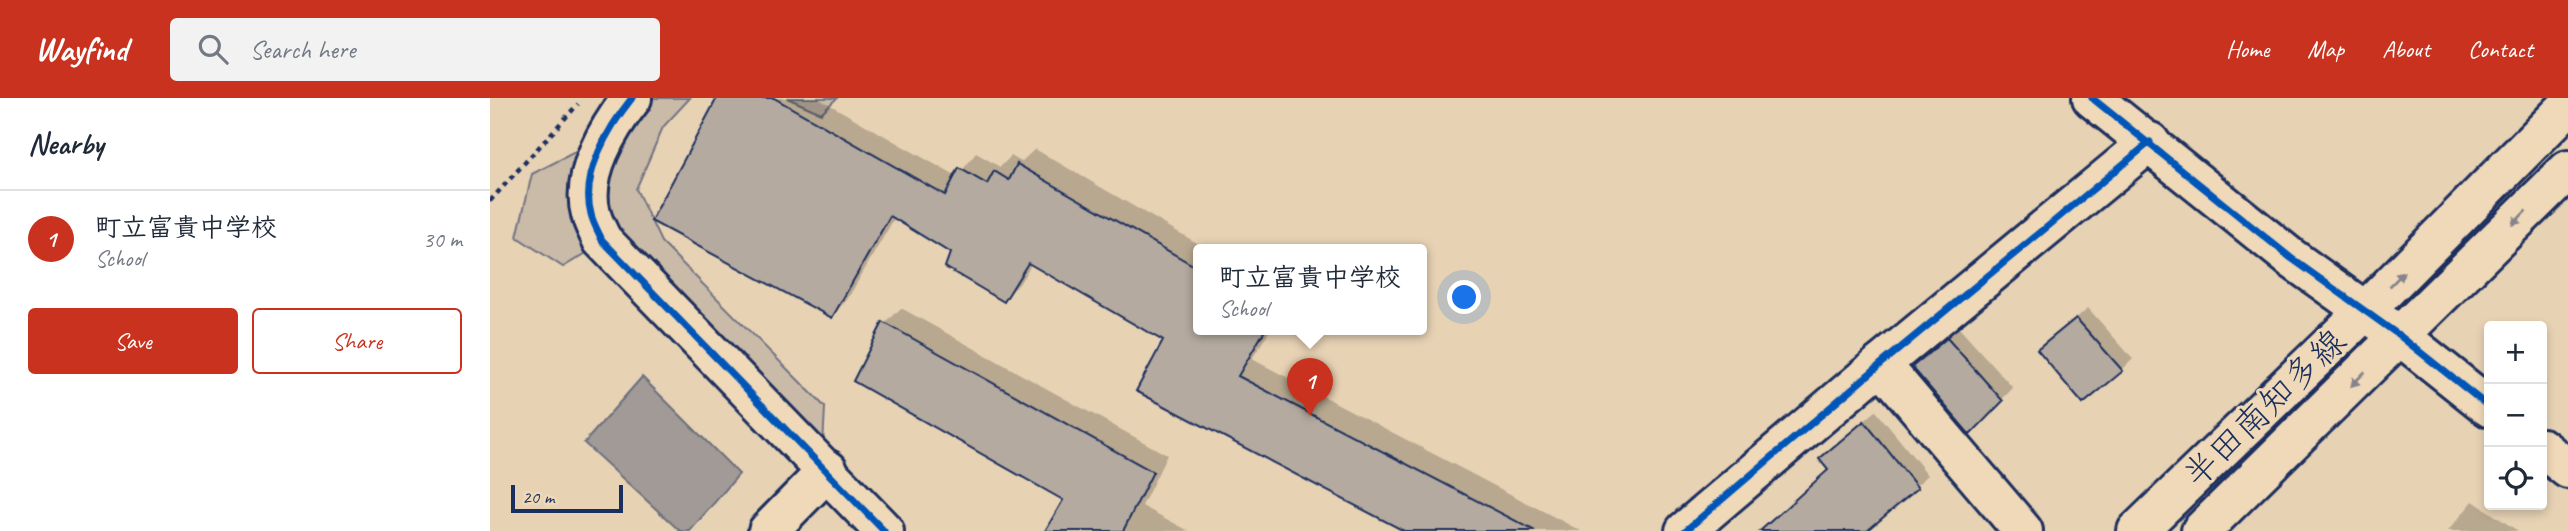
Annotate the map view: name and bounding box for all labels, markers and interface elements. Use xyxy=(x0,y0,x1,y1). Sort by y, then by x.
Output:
search box xyxy=(170,18,660,81)
text: Wayfind xyxy=(35,28,128,70)
icon: search xyxy=(194,30,232,68)
text: Search here xyxy=(250,33,356,66)
text: Home xyxy=(2226,34,2269,64)
text: Map xyxy=(2307,34,2344,64)
text: About xyxy=(2382,34,2430,64)
text: Contact xyxy=(2468,34,2533,64)
text: Nearby xyxy=(28,125,104,163)
one-way arrow xyxy=(2511,210,2528,227)
text: 町立富貴中学校 xyxy=(95,211,277,244)
text: 1 xyxy=(46,225,56,254)
text: 30 m xyxy=(423,225,462,254)
text: School xyxy=(95,244,144,273)
popup xyxy=(1193,244,1427,335)
text: 町立富貴中学校 xyxy=(1219,261,1401,294)
one-way arrow xyxy=(2388,271,2404,288)
your location xyxy=(1447,280,1481,314)
text: School xyxy=(1219,294,1268,323)
button: Save xyxy=(28,308,238,374)
button: Share xyxy=(252,308,462,374)
street label: 半田南知多線 xyxy=(2173,319,2356,497)
map controls xyxy=(2484,321,2547,510)
button: + xyxy=(2484,321,2547,384)
pin: 1 xyxy=(1287,358,1333,416)
one-way arrow xyxy=(2351,370,2367,387)
button: − xyxy=(2484,384,2547,447)
button: locate xyxy=(2484,447,2547,510)
scale bar xyxy=(511,482,623,514)
text: 20 m xyxy=(522,485,554,509)

